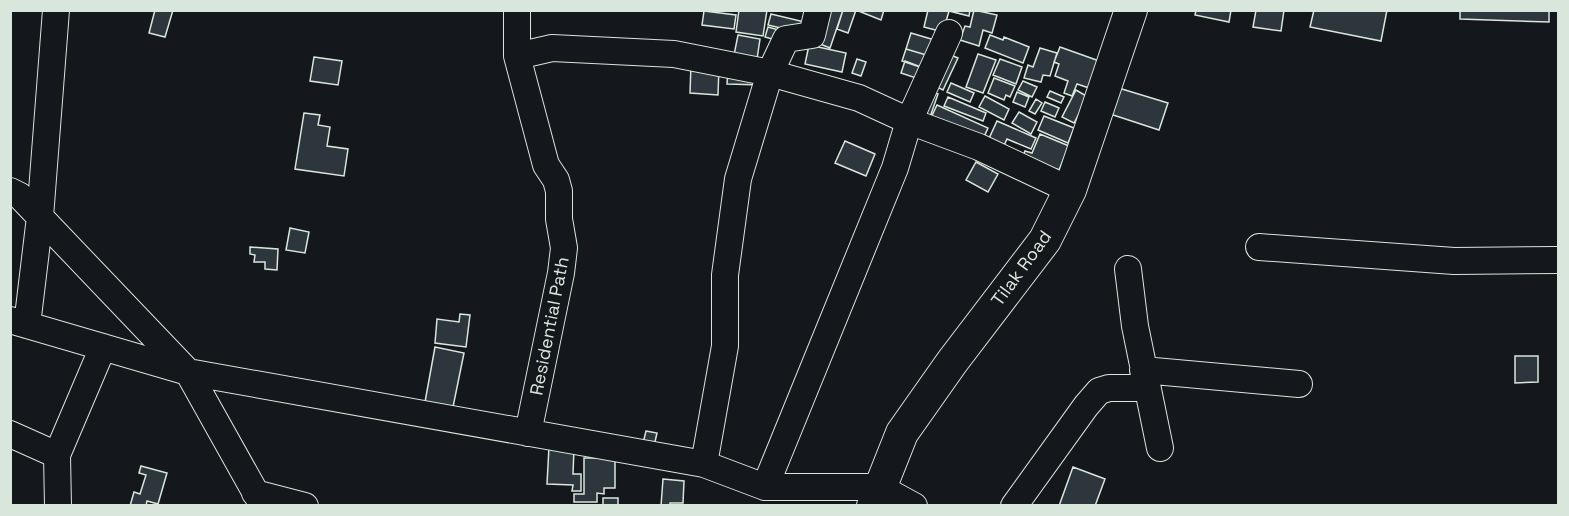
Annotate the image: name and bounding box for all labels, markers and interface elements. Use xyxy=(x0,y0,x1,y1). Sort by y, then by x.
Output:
street label: Tilak Road xyxy=(986,226,1056,310)
street label: Residential Path xyxy=(524,255,574,397)

